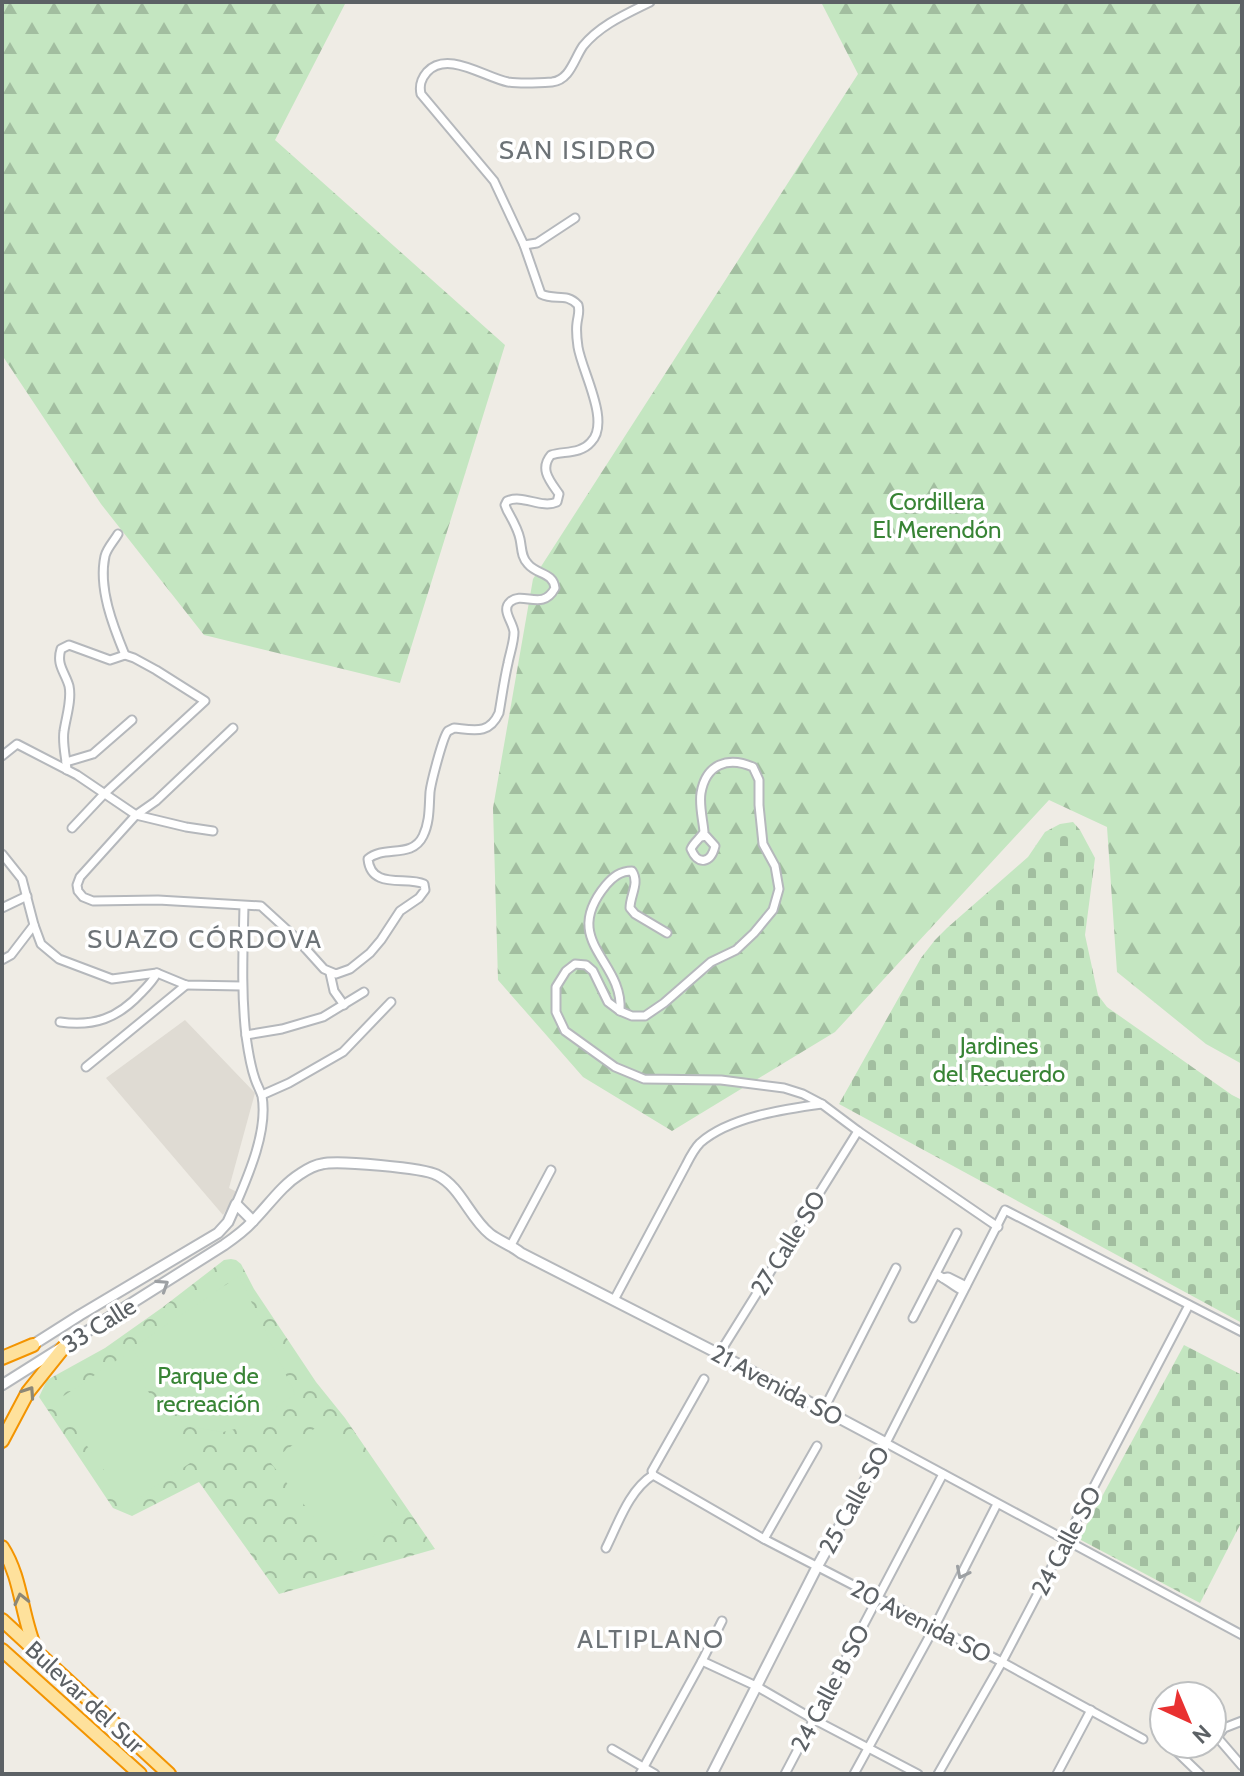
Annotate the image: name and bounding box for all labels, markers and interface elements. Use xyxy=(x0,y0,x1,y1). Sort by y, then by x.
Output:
district label: SAN ISIDRO xyxy=(499,134,657,166)
park label: Cordillera El Merendón xyxy=(873,487,1001,544)
district label: SUAZO CÓRDOVA xyxy=(87,923,323,955)
park label: Jardines del Recuerdo xyxy=(933,1031,1065,1088)
street label: 27 Calle SO xyxy=(745,1185,831,1301)
one-way arrow xyxy=(154,1279,169,1294)
street label: 33 Calle xyxy=(57,1291,141,1359)
street label: 21 Avenida SO xyxy=(706,1338,848,1432)
park label: Parque de recreación xyxy=(156,1361,260,1418)
one-way arrow xyxy=(19,1386,34,1401)
street label: 25 Calle SO xyxy=(813,1441,895,1559)
street label: 24 Calle SO xyxy=(1025,1481,1107,1601)
one-way arrow xyxy=(956,1564,971,1579)
street label: 20 Avenida SO xyxy=(846,1573,996,1669)
one-way arrow xyxy=(13,1593,30,1606)
street label: 24 Calle B SO xyxy=(785,1620,875,1756)
district label: ALTIPLANO xyxy=(577,1623,725,1655)
street label: Bulevar del Sur xyxy=(20,1635,151,1760)
north arrow xyxy=(1148,1680,1228,1760)
text: N xyxy=(1187,1719,1217,1749)

